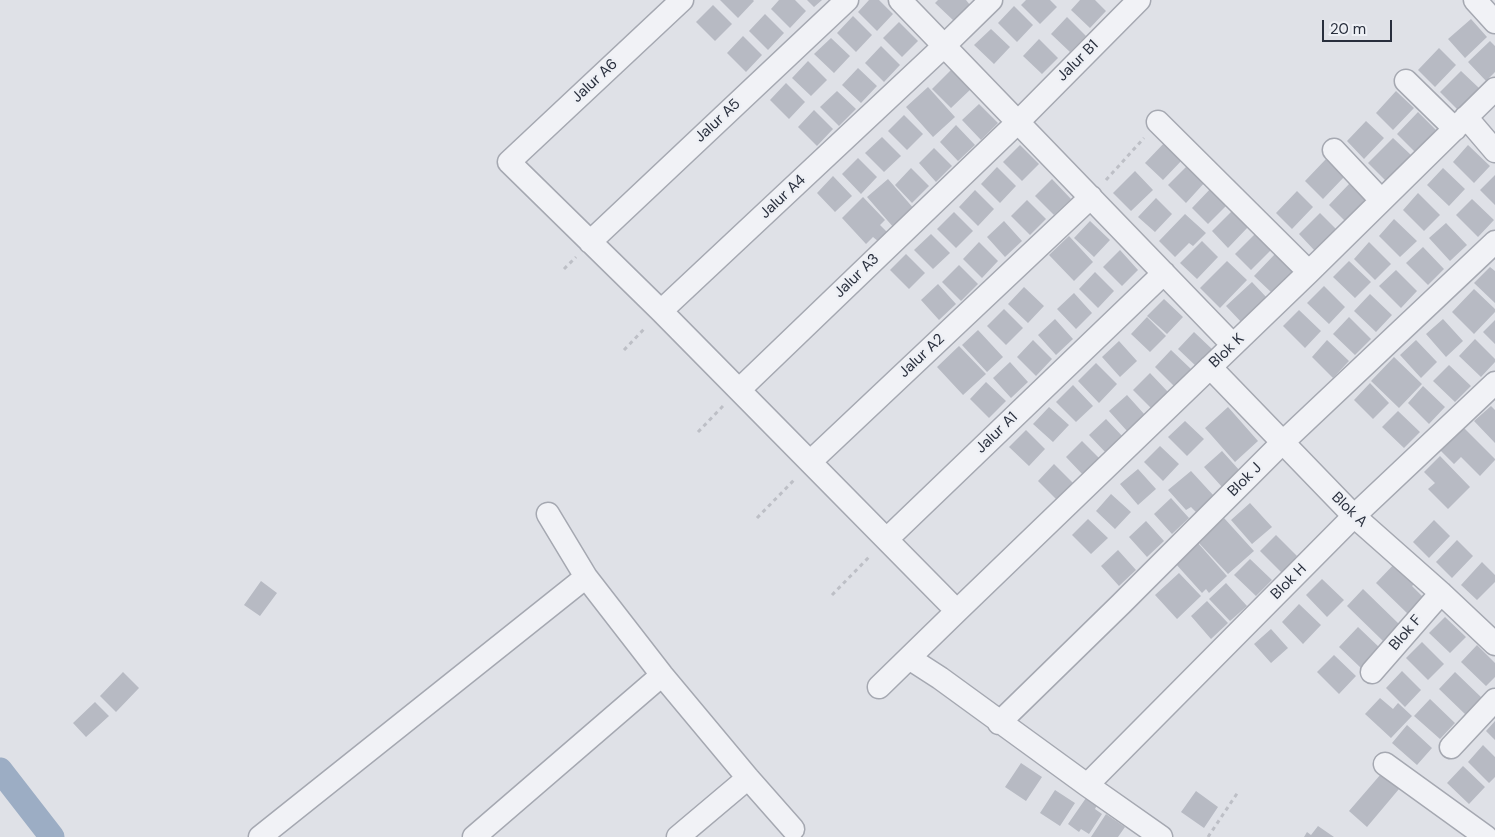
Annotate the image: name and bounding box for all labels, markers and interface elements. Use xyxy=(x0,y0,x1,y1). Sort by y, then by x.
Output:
scale bar xyxy=(1325,10,1395,42)
text: 20 m xyxy=(1330,19,1366,39)
street label: Jalur B1 xyxy=(1054,37,1102,85)
street label: Jalur A6 xyxy=(568,55,622,107)
street label: Jalur A5 xyxy=(692,95,744,147)
street label: Jalur A4 xyxy=(756,171,810,223)
street label: Jalur A3 xyxy=(831,250,883,302)
street label: Jalur A2 xyxy=(895,330,949,382)
street label: Blok K xyxy=(1206,330,1248,372)
street label: Jalur A1 xyxy=(972,409,1022,457)
street label: Blok J xyxy=(1224,459,1266,501)
street label: Blok A xyxy=(1327,489,1371,531)
street label: Blok H xyxy=(1267,560,1311,604)
street label: Blok F xyxy=(1386,612,1426,654)

